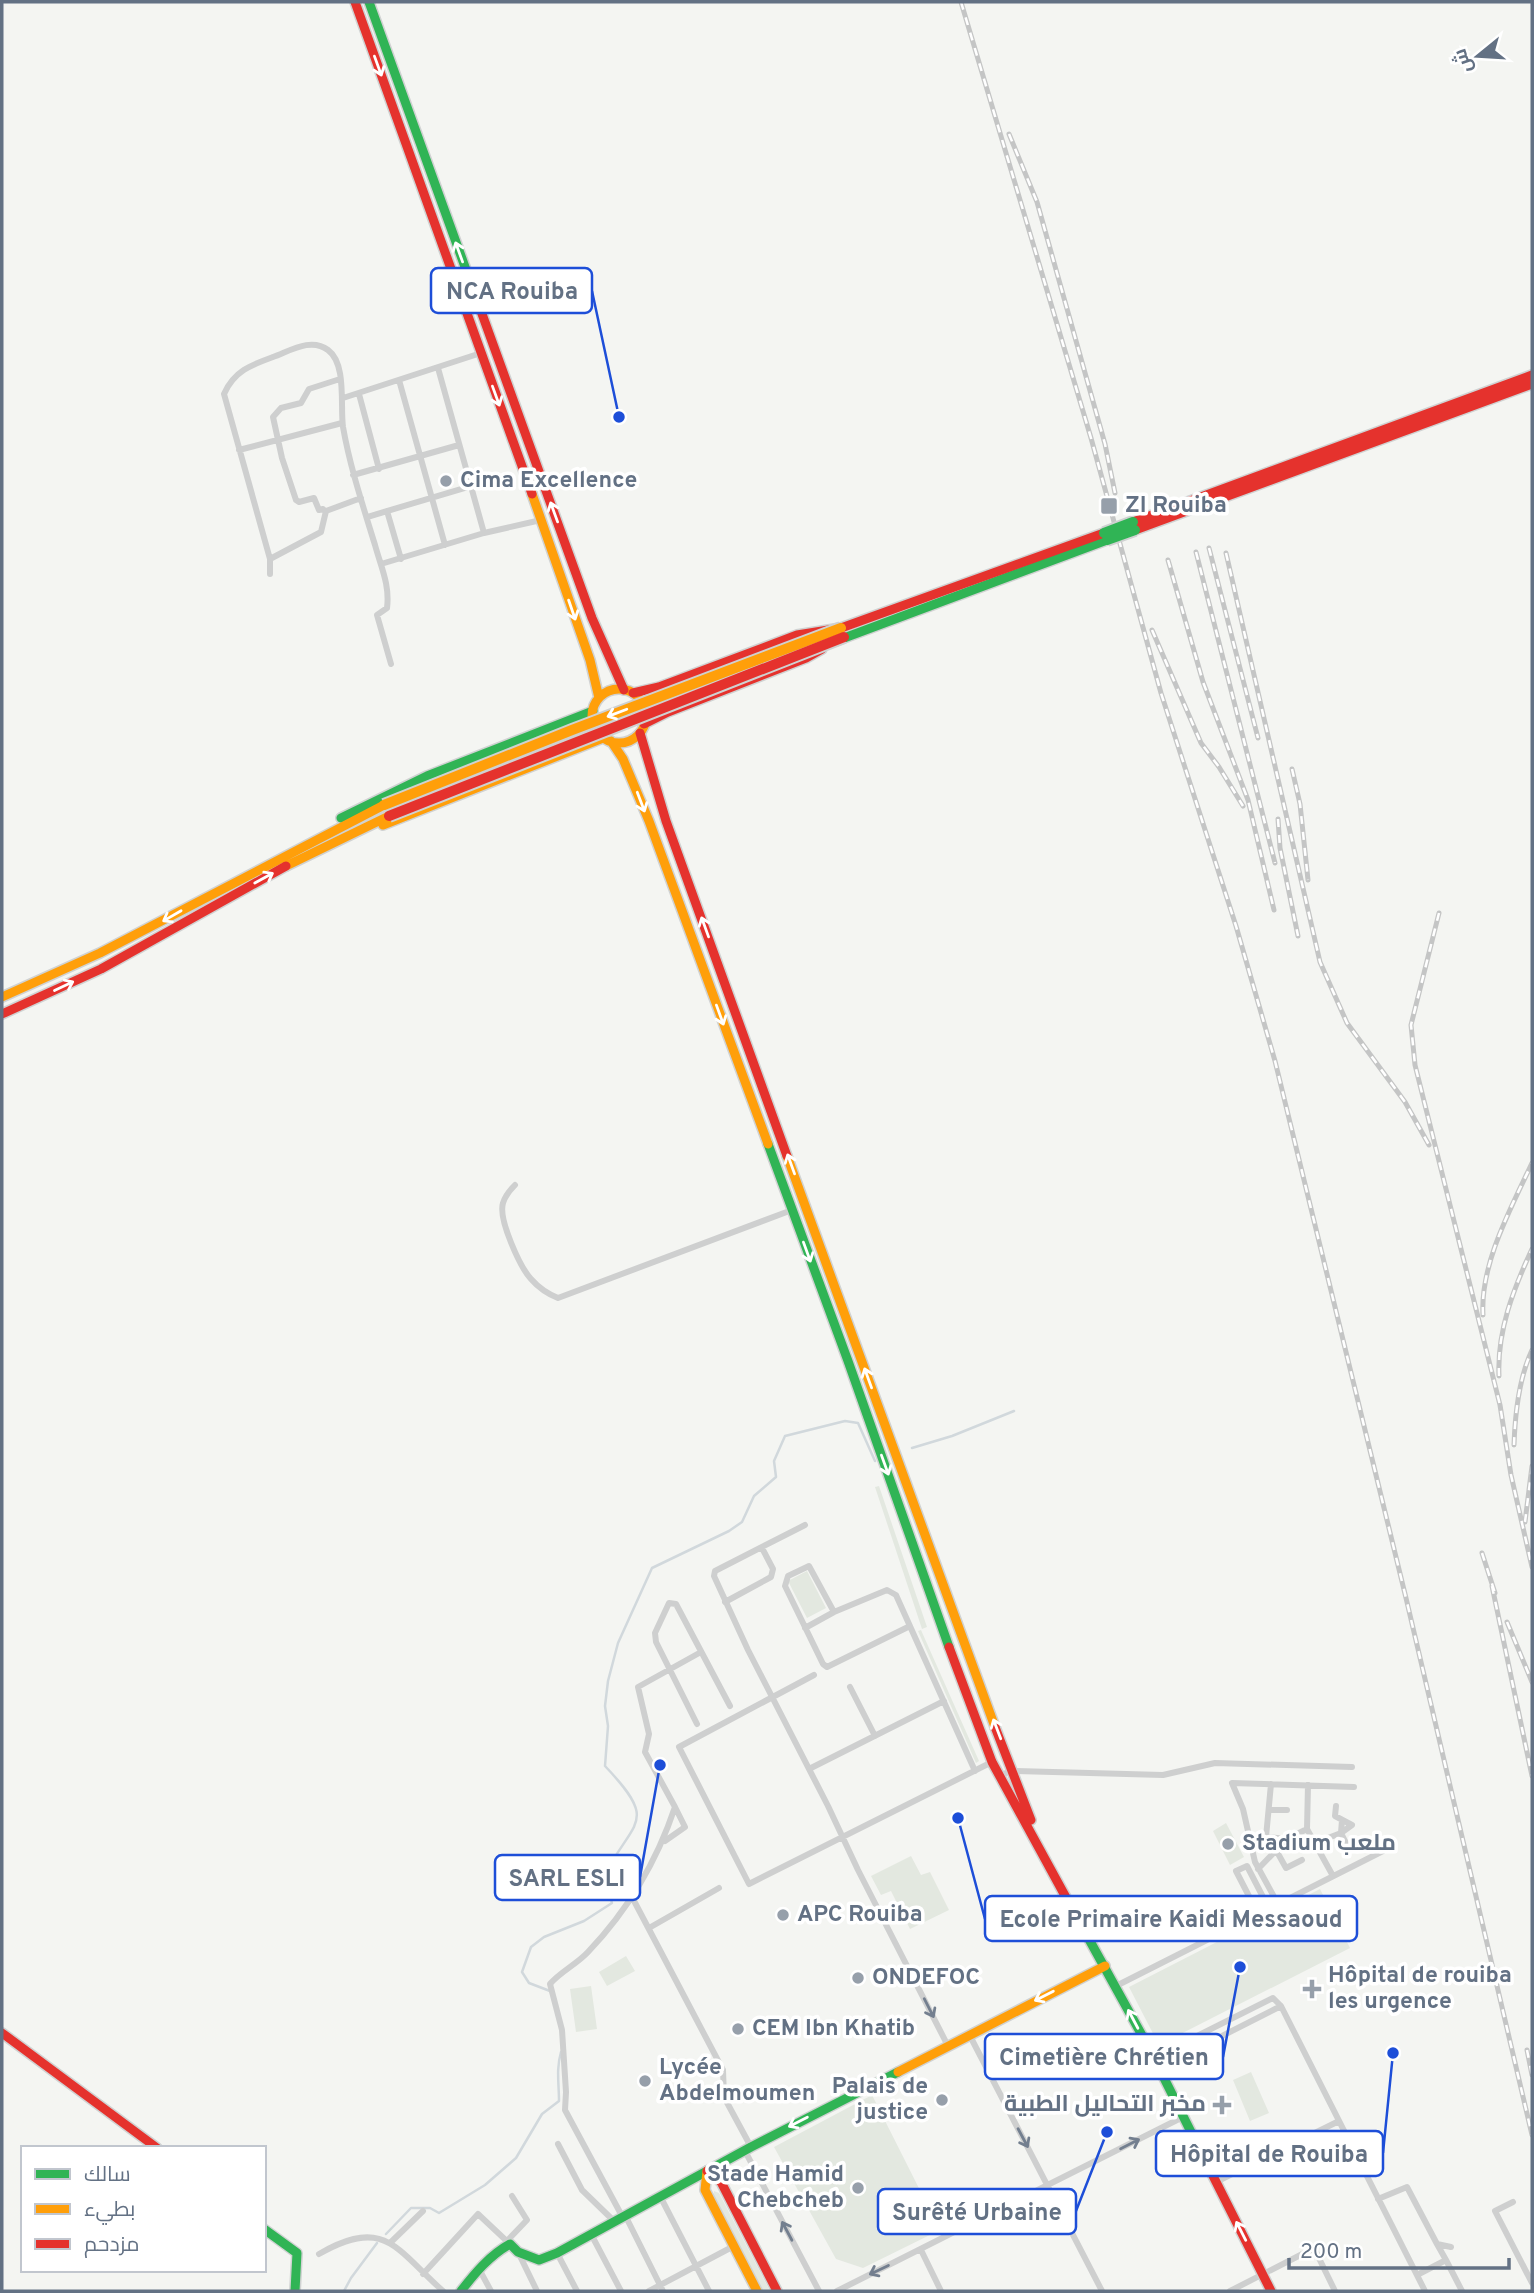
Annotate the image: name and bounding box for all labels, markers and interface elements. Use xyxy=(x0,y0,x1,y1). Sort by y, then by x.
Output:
north arrow xyxy=(1443,21,1513,91)
text: ش xyxy=(1449,45,1479,76)
one-way arrow xyxy=(373,55,385,77)
one-way arrow xyxy=(452,242,465,264)
callout: NCA Rouiba xyxy=(431,268,592,313)
text: NCA Rouiba xyxy=(446,278,578,308)
one-way arrow xyxy=(491,384,503,406)
place label: Cima Excellence xyxy=(460,467,637,496)
marker: Cima Excellence xyxy=(438,473,454,489)
place label: ZI Rouiba xyxy=(1125,492,1227,521)
marker: ZI Rouiba xyxy=(1099,496,1119,516)
one-way arrow xyxy=(547,502,559,524)
one-way arrow xyxy=(566,599,579,621)
one-way arrow xyxy=(606,708,628,720)
one-way arrow xyxy=(635,790,648,812)
one-way arrow xyxy=(254,871,274,885)
one-way arrow xyxy=(162,910,183,923)
one-way arrow xyxy=(697,916,710,938)
one-way arrow xyxy=(53,979,74,992)
one-way arrow xyxy=(715,1004,727,1026)
one-way arrow xyxy=(783,1153,796,1175)
one-way arrow xyxy=(802,1240,814,1262)
one-way arrow xyxy=(861,1367,873,1389)
one-way arrow xyxy=(880,1454,892,1476)
one-way arrow xyxy=(989,1719,1002,1741)
place label: Stadium ملعب xyxy=(1242,1830,1396,1859)
marker: Stadium ملعب xyxy=(1220,1836,1236,1852)
callout: SARL ESLI xyxy=(495,1855,640,1900)
text: SARL ESLI xyxy=(509,1865,625,1895)
callout: Ecole Primaire Kaidi Messaoud xyxy=(985,1896,1357,1941)
place label: APC Rouiba xyxy=(797,1901,923,1930)
text: Ecole Primaire Kaidi Messaoud xyxy=(999,1906,1343,1936)
marker: APC Rouiba xyxy=(775,1907,791,1923)
place label: Hôpital de rouiba les urgence xyxy=(1328,1962,1512,2017)
place label: ONDEFOC xyxy=(872,1964,980,1993)
marker: ONDEFOC xyxy=(850,1970,866,1986)
marker: Hôpital de rouiba les urgence xyxy=(1302,1979,1322,1999)
one-way arrow xyxy=(1034,1989,1055,2003)
one-way arrow xyxy=(922,1998,936,2018)
one-way arrow xyxy=(1126,2010,1140,2030)
place label: CEM Ibn Khatib xyxy=(752,2015,915,2044)
marker: CEM Ibn Khatib xyxy=(730,2021,746,2037)
callout: Cimetière Chrétien xyxy=(985,2034,1223,2079)
text: Cimetière Chrétien xyxy=(999,2044,1209,2074)
place label: Lycée Abdelmoumen xyxy=(659,2054,815,2109)
marker: Lycée Abdelmoumen xyxy=(637,2073,653,2089)
place label: Palais de justice xyxy=(832,2073,928,2128)
place label: مخبر التحاليل الطبية xyxy=(1004,2091,1206,2120)
marker: Palais de justice xyxy=(934,2092,950,2108)
marker: مخبر التحاليل الطبية xyxy=(1212,2095,1232,2115)
one-way arrow xyxy=(788,2116,809,2130)
one-way arrow xyxy=(1017,2127,1030,2148)
callout: Hôpital de Rouiba xyxy=(1156,2131,1383,2176)
one-way arrow xyxy=(1119,2136,1140,2150)
text: Hôpital de Rouiba xyxy=(1170,2141,1368,2171)
legend xyxy=(21,2146,266,2272)
place label: Stade Hamid Chebcheb xyxy=(707,2161,844,2216)
text: سالك xyxy=(84,2162,131,2189)
marker: Stade Hamid Chebcheb xyxy=(850,2180,866,2196)
callout: Surêté Urbaine xyxy=(878,2189,1076,2234)
text: بطيء xyxy=(84,2197,135,2225)
text: Surêté Urbaine xyxy=(892,2199,1062,2229)
one-way arrow xyxy=(780,2221,793,2242)
one-way arrow xyxy=(1233,2221,1247,2242)
scale bar xyxy=(1289,2226,1510,2270)
text: مزدحم xyxy=(84,2232,139,2259)
text: 200 m xyxy=(1300,2239,1362,2266)
one-way arrow xyxy=(869,2264,890,2278)

